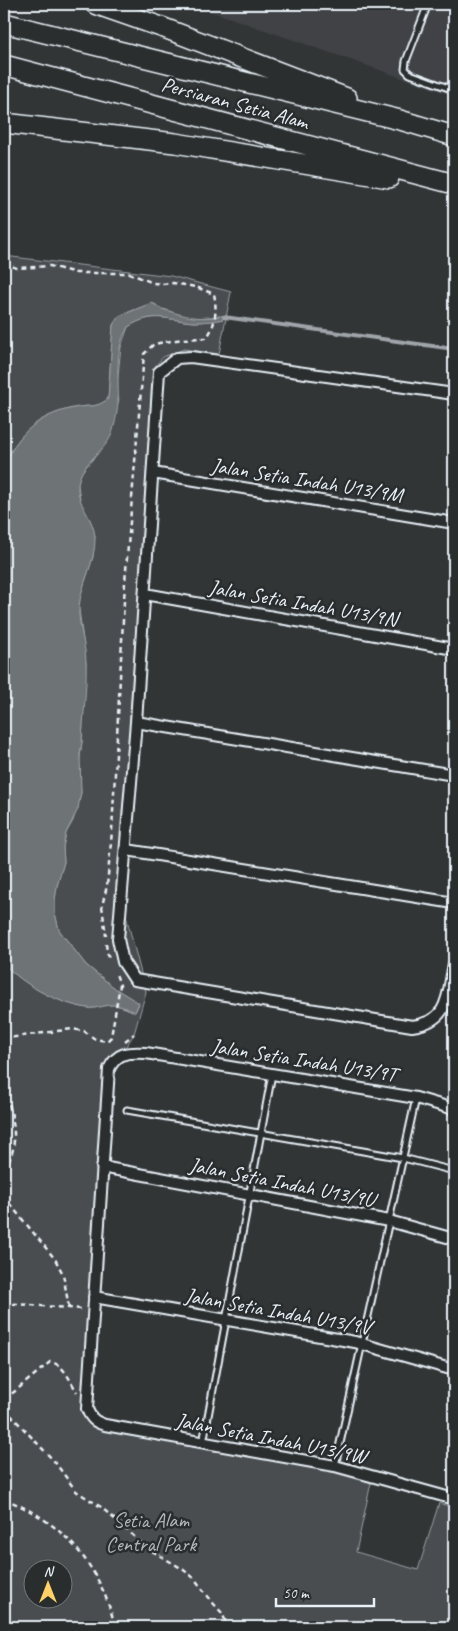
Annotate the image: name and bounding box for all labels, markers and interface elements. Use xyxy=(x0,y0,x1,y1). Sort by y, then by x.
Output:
street label: Persiaran Setia Alam xyxy=(159,71,314,136)
street label: Jalan Setia Indah U13/9M xyxy=(209,452,406,508)
street label: Jalan Setia Indah U13/9N xyxy=(206,573,402,633)
street label: Jalan Setia Indah U13/9T xyxy=(208,1032,403,1088)
street label: Jalan Setia Indah U13/9U xyxy=(186,1151,381,1213)
street label: Jalan Setia Indah U13/9V xyxy=(182,1282,377,1341)
street label: Jalan Setia Indah U13/9W xyxy=(173,1407,372,1470)
park label: Setia Alam Central Park xyxy=(106,1507,198,1557)
north arrow xyxy=(22,1558,72,1608)
text: N xyxy=(44,1563,55,1580)
scale bar xyxy=(276,1576,373,1608)
text: 50 m xyxy=(283,1584,310,1603)

